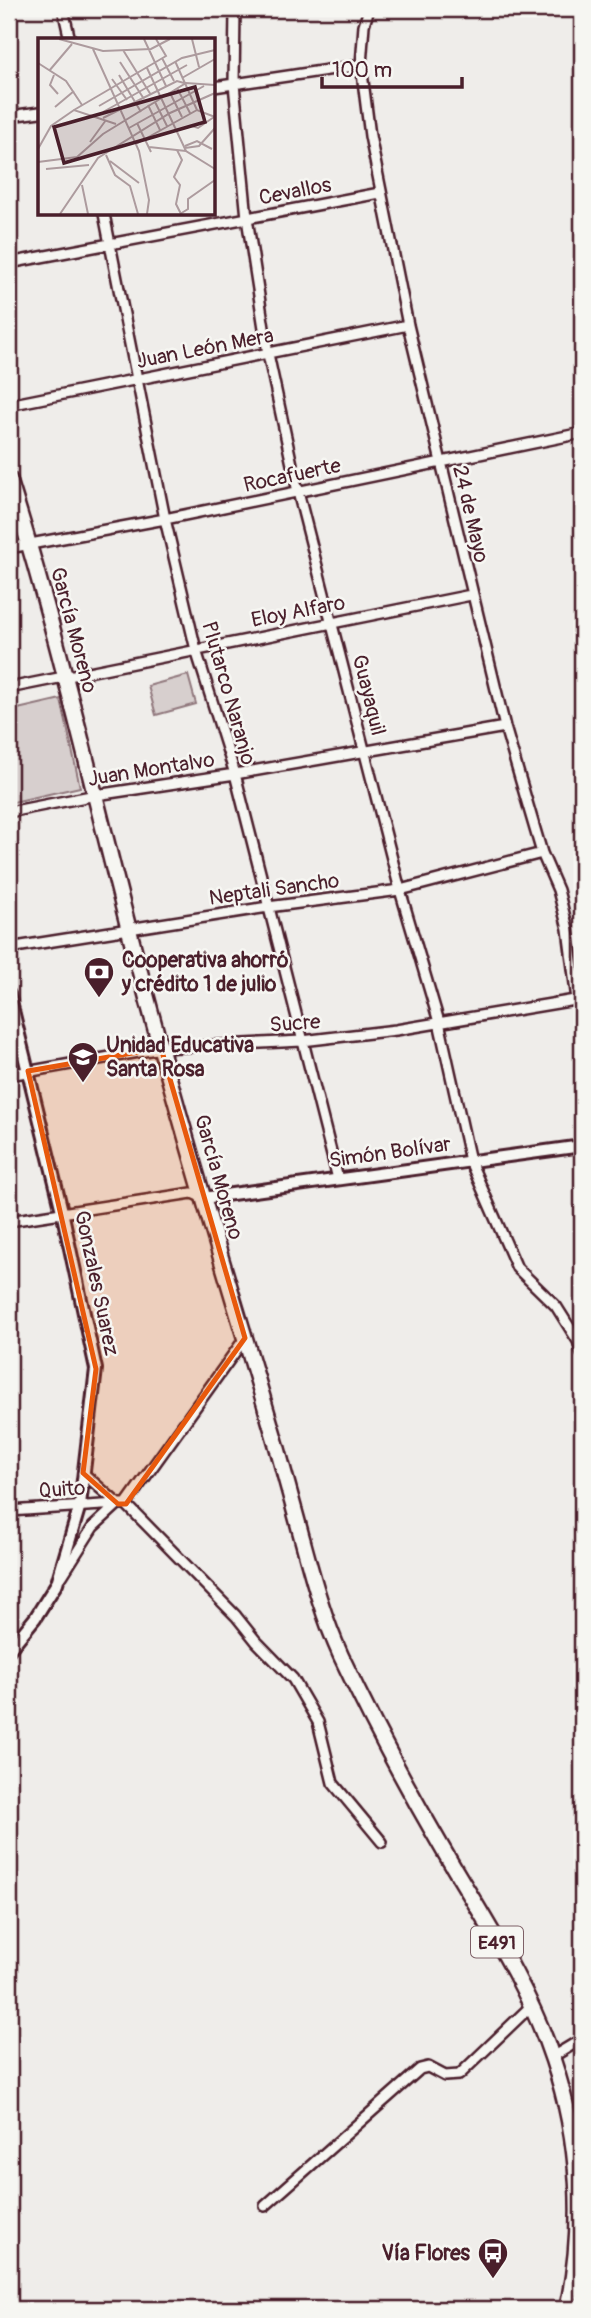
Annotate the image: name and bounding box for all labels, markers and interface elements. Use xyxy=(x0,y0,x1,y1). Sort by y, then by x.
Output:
inset map xyxy=(38,38,215,215)
scale bar xyxy=(322,46,462,90)
text: 100 m xyxy=(332,57,392,84)
street label: Cevallos xyxy=(257,171,334,212)
street label: Juan León Mera xyxy=(134,322,276,375)
street label: Rocafuerte xyxy=(241,452,344,499)
street label: 24 de Mayo xyxy=(446,463,495,565)
street label: García Moreno xyxy=(44,564,103,696)
street label: Eloy Alfaro xyxy=(249,589,347,634)
street label: Plutarco Naranjo xyxy=(195,618,262,768)
street label: Guayaquil xyxy=(345,652,392,738)
street label: Juan Montalvo xyxy=(86,746,216,793)
street label: Neptali Sancho xyxy=(207,867,341,912)
place label: Cooperativa ahorró y crédito 1 de julio xyxy=(121,947,289,998)
bank icon: Cooperativa ahorró y crédito 1 de julio xyxy=(82,955,116,999)
street label: Sucre xyxy=(269,1008,322,1039)
place label: Unidad Educativa Santa Rosa xyxy=(106,1032,254,1083)
school or university icon: Unidad Educativa Santa Rosa xyxy=(66,1040,100,1084)
street label: García Moreno xyxy=(188,1111,249,1243)
street label: Simón Bolívar xyxy=(327,1131,453,1174)
street label: Gonzales Suarez xyxy=(68,1208,125,1358)
street label: Quito xyxy=(38,1474,86,1505)
road number: E491 xyxy=(471,1926,523,1958)
bus stop icon: Vía Flores xyxy=(476,2236,510,2280)
place label: Vía Flores xyxy=(381,2240,471,2267)

